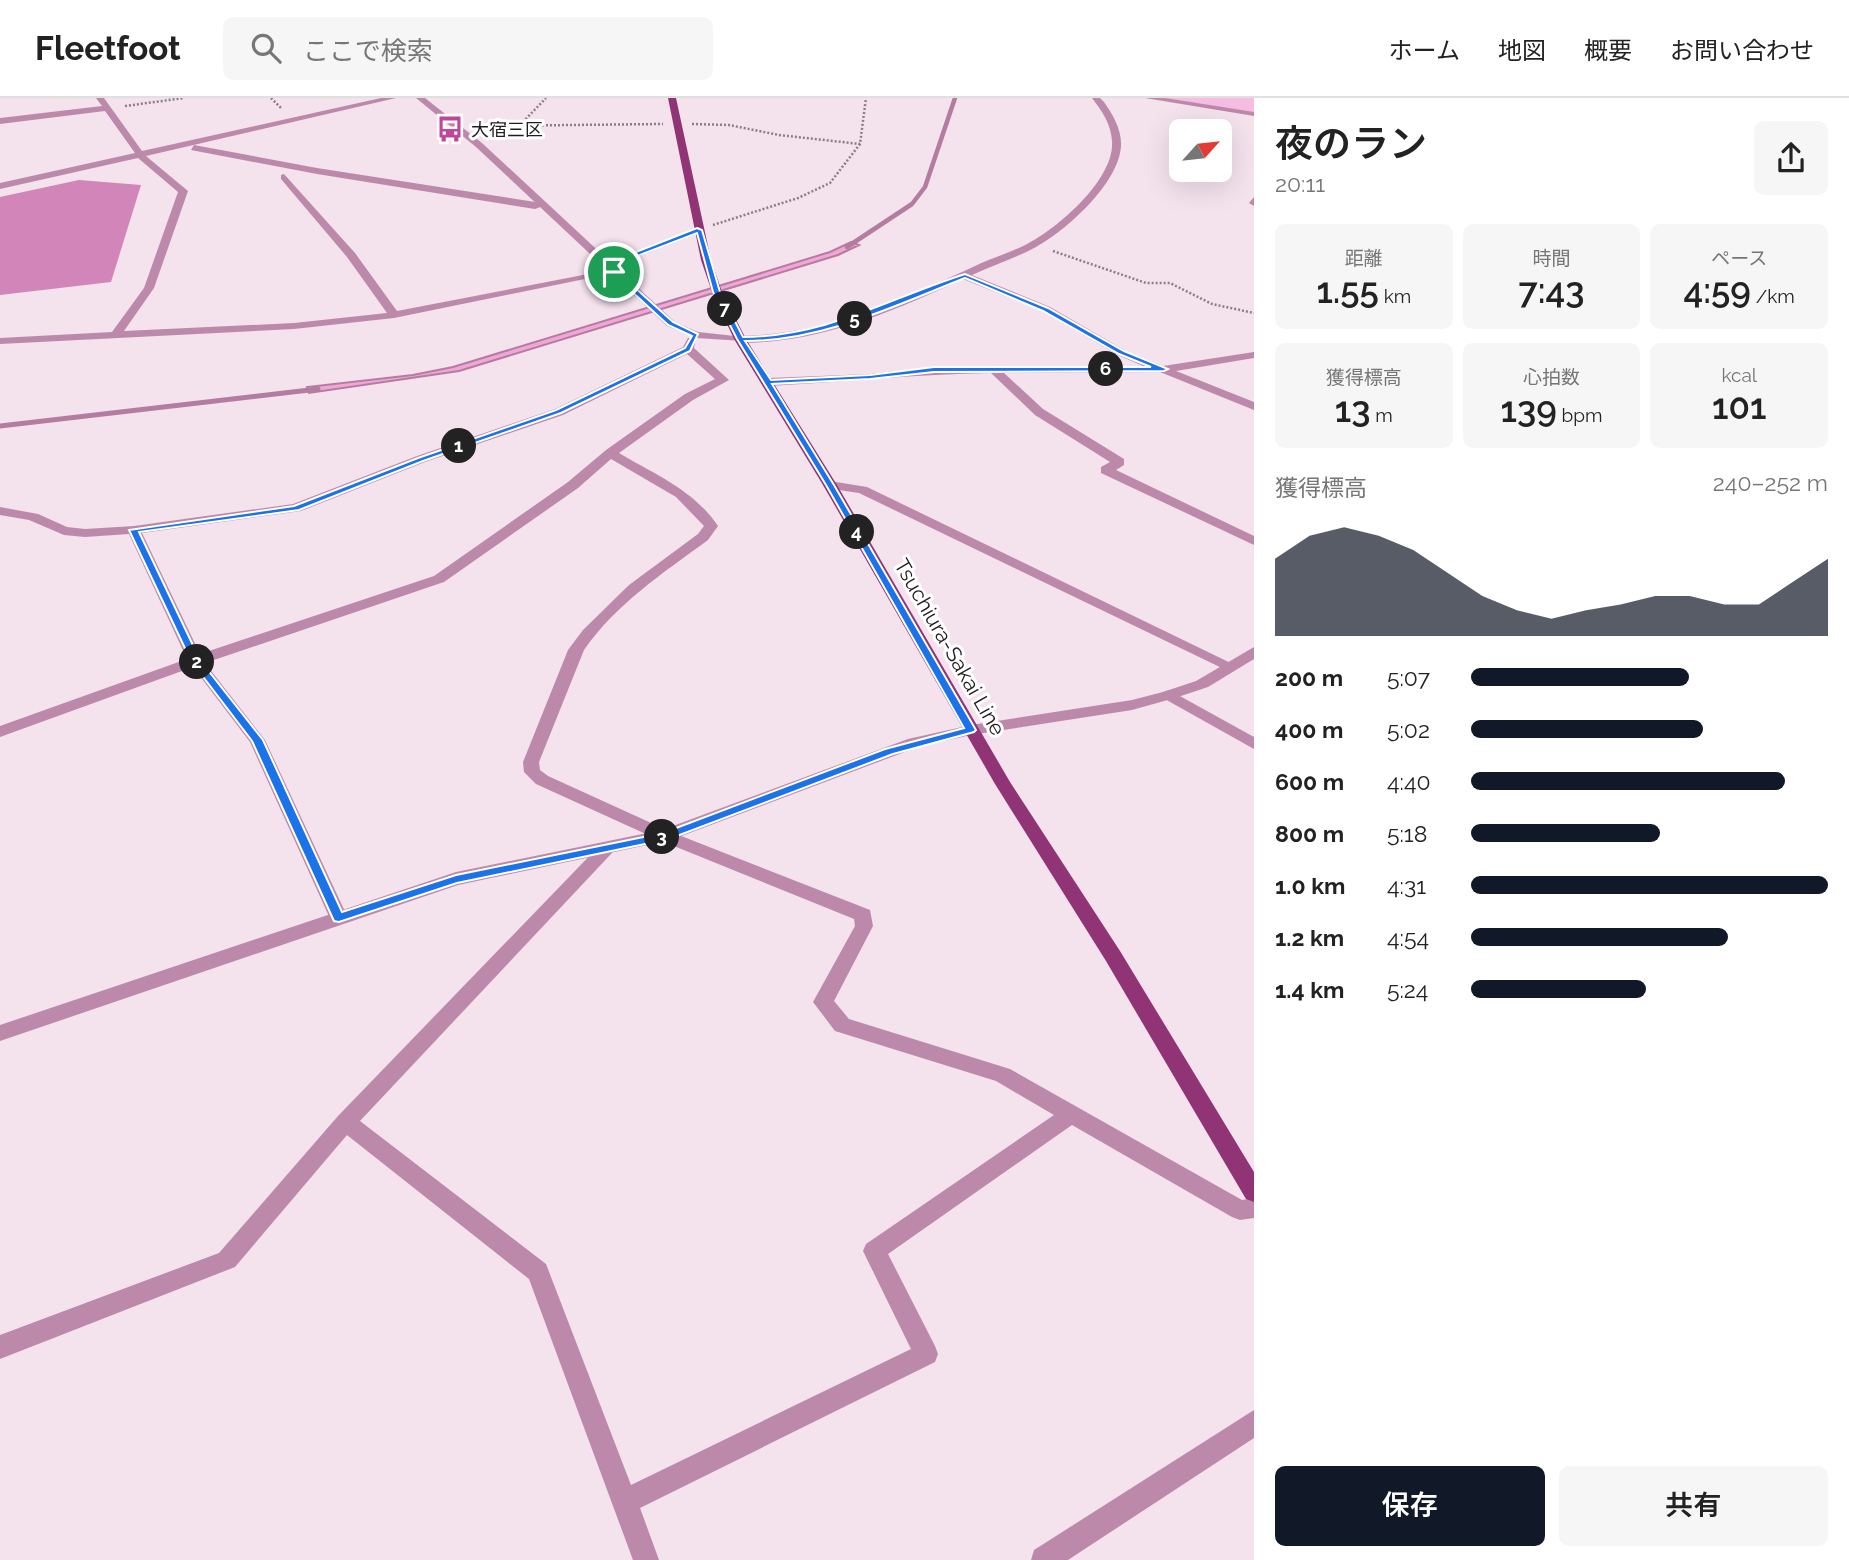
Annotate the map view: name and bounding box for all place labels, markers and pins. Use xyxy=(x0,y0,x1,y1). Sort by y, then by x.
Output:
bus stop icon: 大宿三区 xyxy=(435,114,465,144)
place label: 大宿三区 xyxy=(471,119,543,140)
pin xyxy=(584,242,644,302)
pin: 7 xyxy=(708,292,742,326)
pin: 5 xyxy=(838,302,872,336)
pin: 6 xyxy=(1088,352,1124,386)
pin: 1 xyxy=(442,428,476,464)
pin: 4 xyxy=(840,514,874,550)
pin: 2 xyxy=(180,644,214,680)
pin: 3 xyxy=(644,820,680,854)

